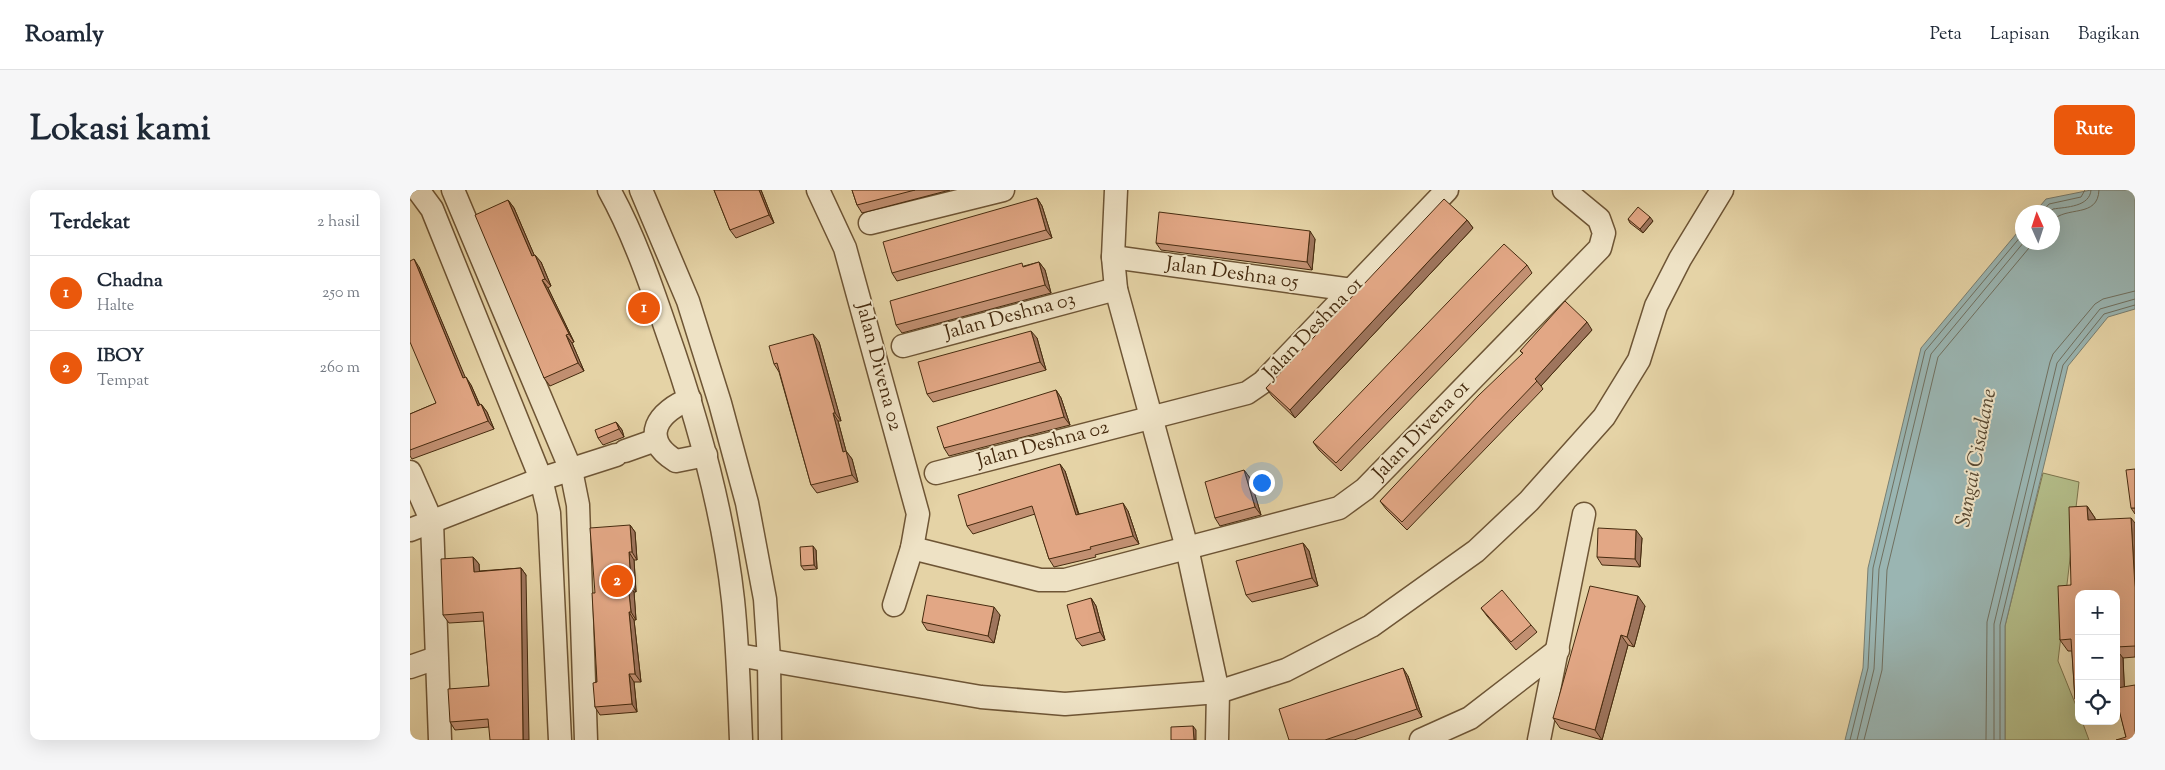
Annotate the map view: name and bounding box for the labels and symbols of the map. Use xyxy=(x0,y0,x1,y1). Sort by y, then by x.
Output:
north arrow xyxy=(2015,205,2060,250)
street label: Jalan Deshna 05 xyxy=(1163,250,1300,298)
street label: Jalan Deshna 01 xyxy=(1257,271,1371,388)
street label: Jalan Deshna 03 xyxy=(940,286,1079,349)
pin: 1 xyxy=(628,289,660,327)
street label: Jalan Divena 02 xyxy=(847,299,909,434)
street label: Jalan Divena 01 xyxy=(1366,374,1477,488)
water label: Sungai Cisadane xyxy=(1949,386,2005,530)
street label: Jalan Deshna 02 xyxy=(973,413,1112,477)
your location xyxy=(1249,470,1275,496)
pin: 2 xyxy=(601,562,633,600)

